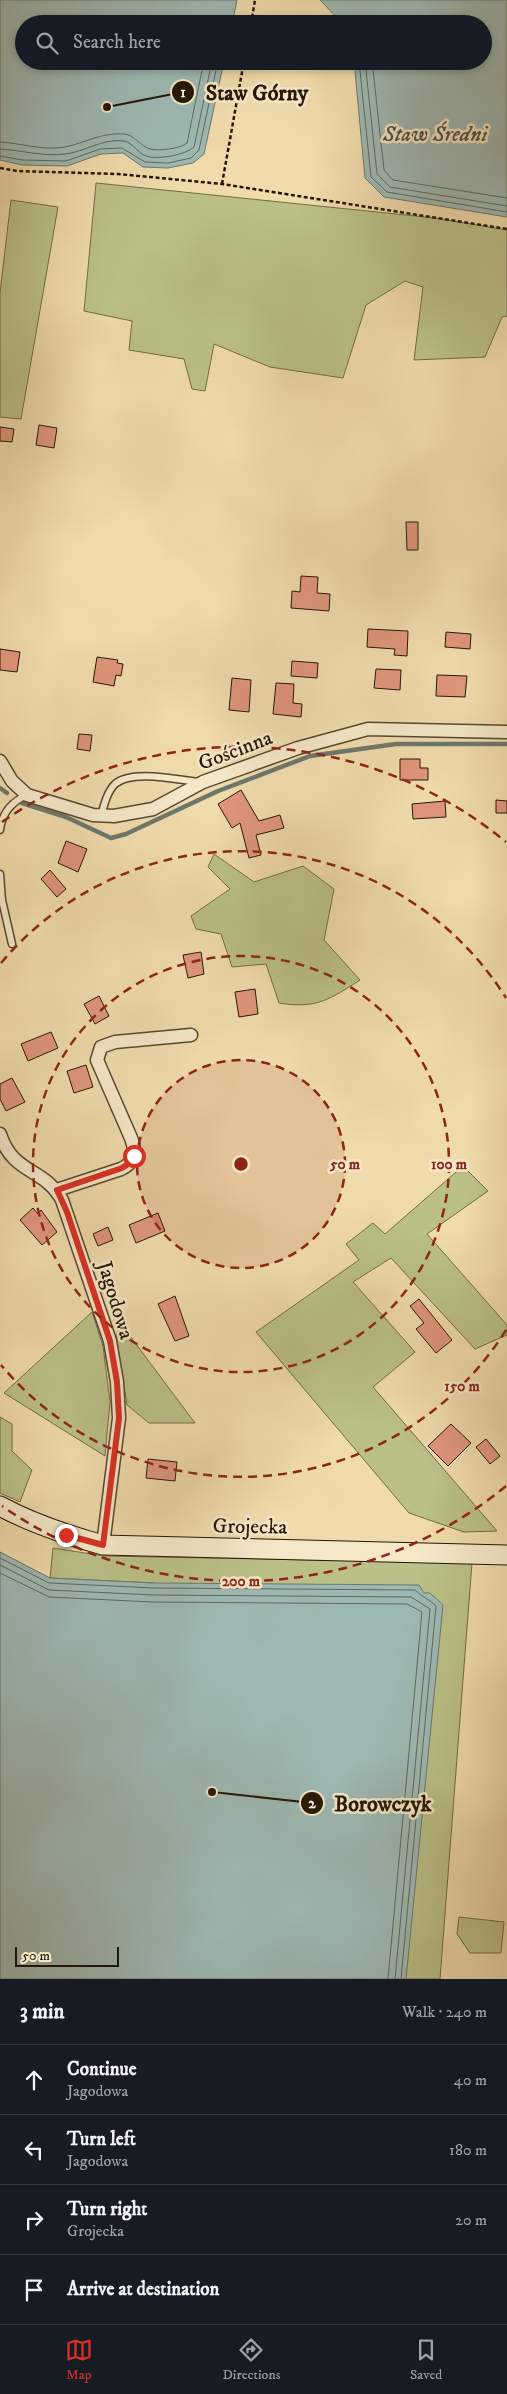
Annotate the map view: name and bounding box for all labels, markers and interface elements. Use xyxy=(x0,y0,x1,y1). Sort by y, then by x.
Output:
search box xyxy=(15,15,492,70)
icon: search xyxy=(33,29,61,57)
text: Search here xyxy=(73,31,161,54)
callout: Staw Górny xyxy=(171,73,318,110)
text: Staw Górny xyxy=(206,80,309,107)
text: 1 xyxy=(180,83,186,102)
water label: Staw Średni xyxy=(382,121,488,148)
street label: Gościnna xyxy=(195,725,276,777)
route start xyxy=(123,1145,146,1168)
centre of rings xyxy=(232,1155,250,1173)
text: 50 m xyxy=(329,1155,361,1174)
text: 100 m xyxy=(431,1155,468,1174)
street label: Jagodowa xyxy=(90,1256,139,1343)
text: 150 m xyxy=(444,1377,480,1396)
street label: Grojecka xyxy=(212,1513,288,1541)
route end xyxy=(55,1524,78,1547)
text: 200 m xyxy=(222,1572,261,1591)
callout: Borowczyk xyxy=(299,1784,442,1821)
text: Borowczyk xyxy=(334,1791,433,1818)
text: 2 xyxy=(308,1794,316,1813)
scale bar xyxy=(15,1944,119,1967)
text: 50 m xyxy=(22,1947,50,1965)
text: 3 min xyxy=(20,1999,65,2025)
text: Walk · 240 m xyxy=(402,2002,487,2022)
text: Continue xyxy=(67,2058,137,2081)
icon: ahead xyxy=(20,2066,48,2094)
text: 40 m xyxy=(454,2070,487,2090)
text: Jagodowa xyxy=(67,2081,128,2101)
text: Turn left xyxy=(67,2128,136,2151)
icon: left xyxy=(20,2136,48,2164)
text: 180 m xyxy=(449,2140,487,2160)
text: Jagodowa xyxy=(67,2151,128,2171)
text: Turn right xyxy=(67,2198,147,2221)
icon: right xyxy=(20,2206,48,2234)
text: 20 m xyxy=(455,2210,487,2230)
text: Grojecka xyxy=(67,2221,124,2241)
icon: arrive xyxy=(20,2276,48,2304)
text: Arrive at destination xyxy=(67,2278,219,2301)
tab: Map xyxy=(65,2336,93,2384)
tab: Directions xyxy=(222,2336,280,2384)
tab: Saved xyxy=(410,2336,442,2384)

